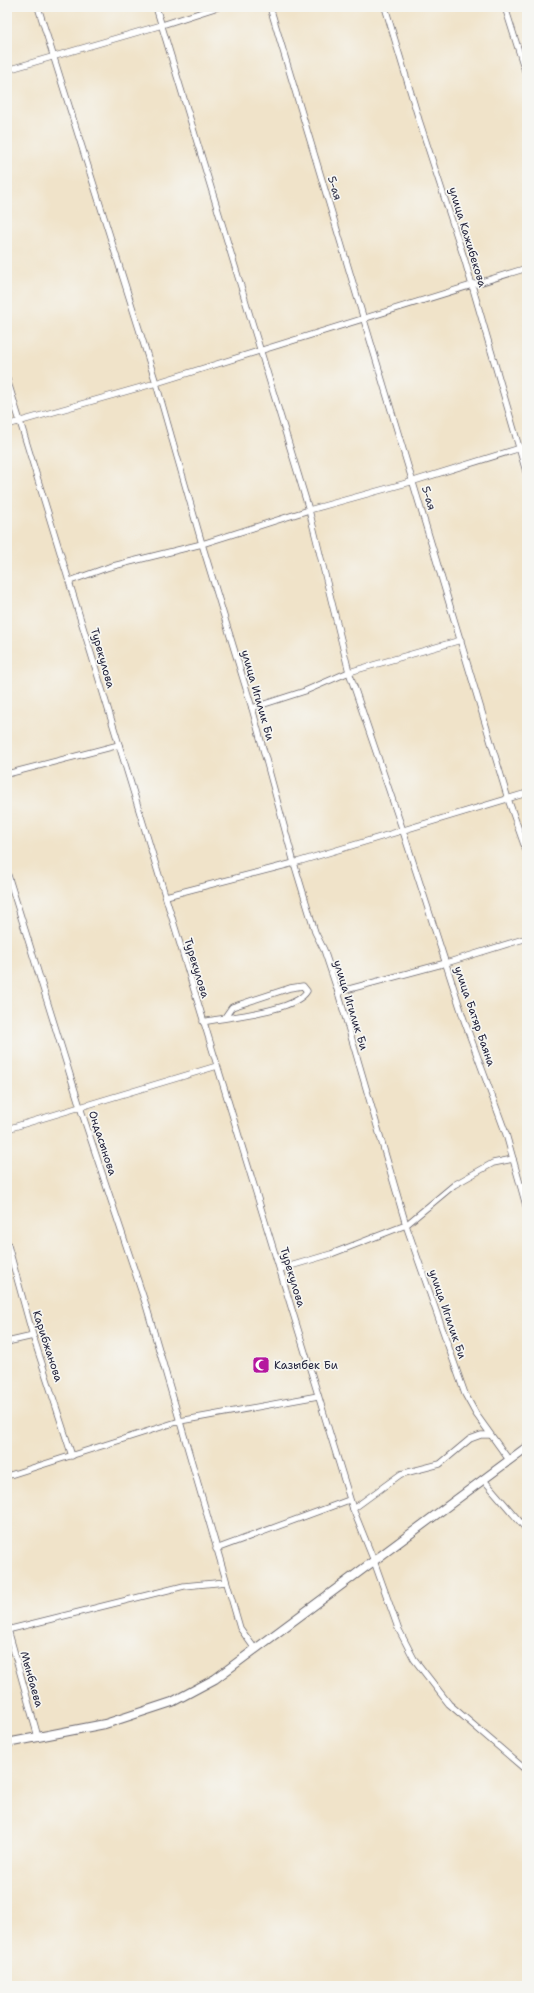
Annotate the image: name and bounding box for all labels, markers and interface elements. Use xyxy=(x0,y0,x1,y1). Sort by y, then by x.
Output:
street label: 5-ая xyxy=(324,174,345,202)
street label: улица Кажибекова xyxy=(445,185,490,289)
street label: 5-ая xyxy=(418,484,439,512)
street label: Турекулова xyxy=(87,626,118,690)
street label: улица Игилик Би xyxy=(237,648,278,742)
street label: Турекулова xyxy=(180,936,213,1000)
street label: улица Игилик Би xyxy=(330,958,371,1052)
street label: улица Батяр Баяна xyxy=(450,964,499,1068)
street label: Ондасынова xyxy=(85,1109,120,1178)
street label: Турекулова xyxy=(276,1245,309,1309)
street label: улица Игилик Би xyxy=(425,1268,470,1361)
street label: Карибжанова xyxy=(29,1309,66,1384)
mosque icon: Казыбек Би xyxy=(251,1355,271,1375)
place label: Казыбек Би xyxy=(274,1358,338,1373)
street label: Мынбаева xyxy=(16,1649,47,1709)

